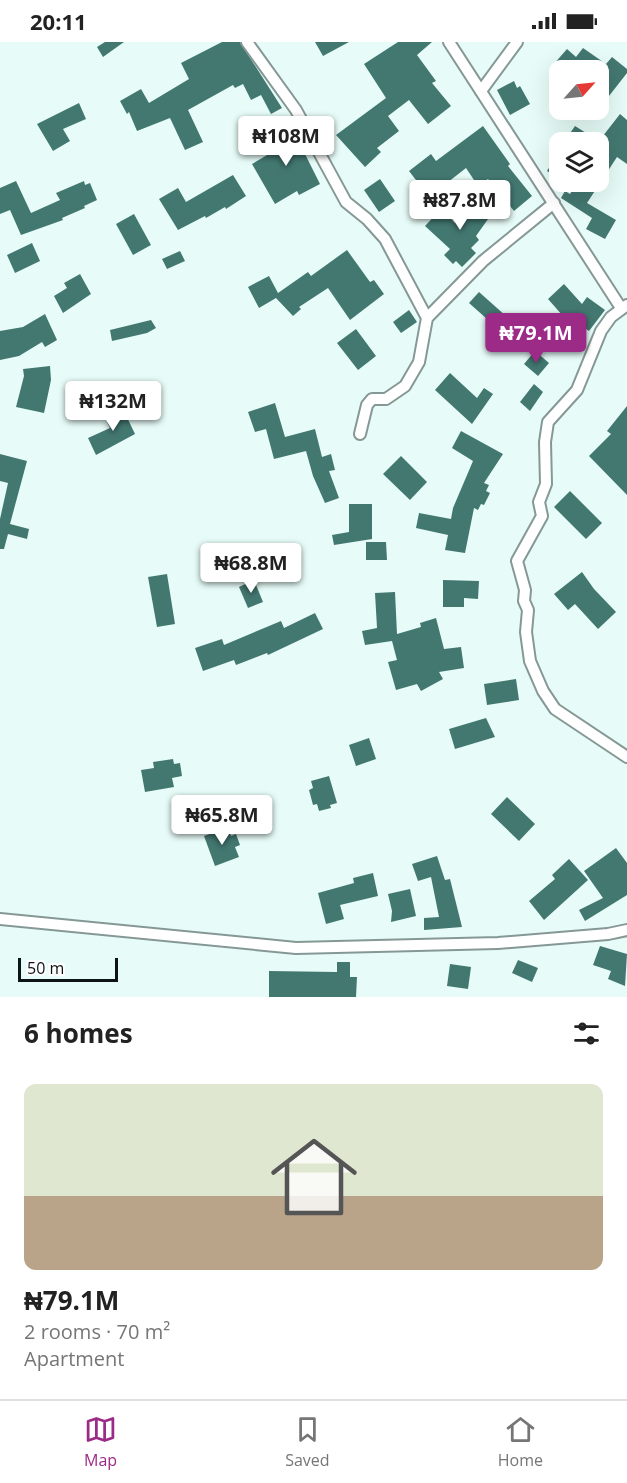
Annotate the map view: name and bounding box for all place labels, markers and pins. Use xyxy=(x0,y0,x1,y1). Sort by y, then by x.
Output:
pin: ₦108M xyxy=(244,116,328,167)
pin: ₦87.8M xyxy=(411,180,509,231)
pin: ₦79.1M xyxy=(487,313,585,364)
pin: ₦132M xyxy=(71,381,155,432)
pin: ₦68.8M xyxy=(202,543,300,594)
pin: ₦65.8M xyxy=(173,795,271,846)

